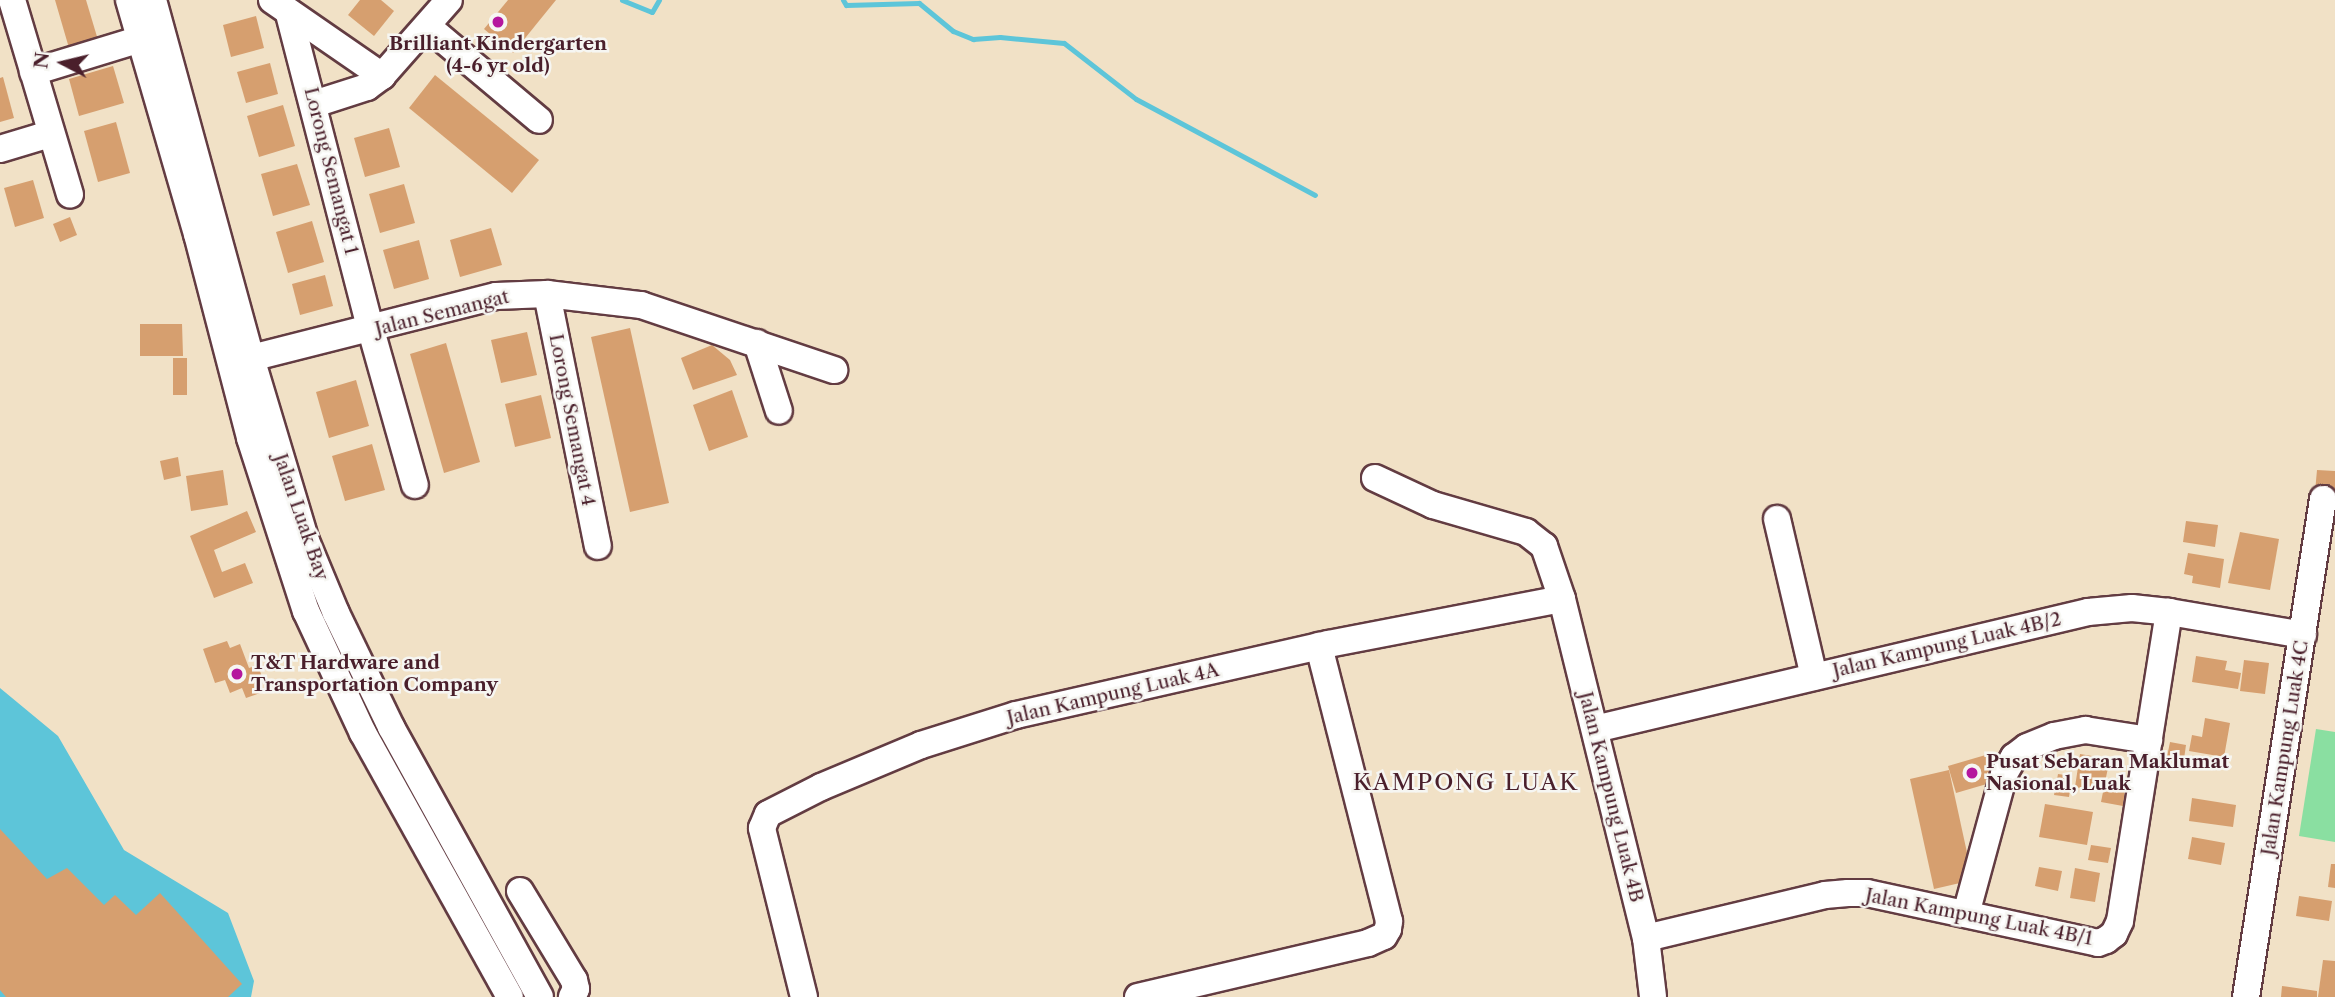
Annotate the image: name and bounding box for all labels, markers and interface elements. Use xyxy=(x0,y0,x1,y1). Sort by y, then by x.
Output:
marker: Brilliant Kindergarten (4-6 yr old) xyxy=(490,14,506,30)
north arrow xyxy=(28,28,98,98)
place label: Brilliant Kindergarten (4-6 yr old) xyxy=(389,33,607,77)
text: N xyxy=(29,51,54,70)
street label: Lorong Semangat 1 xyxy=(299,85,363,257)
street label: Jalan Semangat xyxy=(373,285,511,341)
street label: Lorong Semangat 4 xyxy=(544,332,600,508)
street label: Jalan Luak Bay xyxy=(269,451,333,583)
street label: Jalan Kampung Luak 4B/2 xyxy=(1830,608,2064,682)
street label: Jalan Kampung Luak 4C xyxy=(2257,639,2313,857)
place label: T&T Hardware and Transportation Company xyxy=(251,652,498,696)
street label: Jalan Kampung Luak 4A xyxy=(1005,658,1221,730)
marker: T&T Hardware and Transportation Company xyxy=(229,666,245,682)
street label: Jalan Kampung Luak 4B xyxy=(1574,689,1648,905)
place label: Pusat Sebaran Maklumat Nasional, Luak xyxy=(1986,751,2229,795)
marker: Pusat Sebaran Maklumat Nasional, Luak xyxy=(1964,765,1980,781)
district label: KAMPONG LUAK xyxy=(1354,768,1578,796)
street label: Jalan Kampung Luak 4B/1 xyxy=(1863,884,2095,950)

